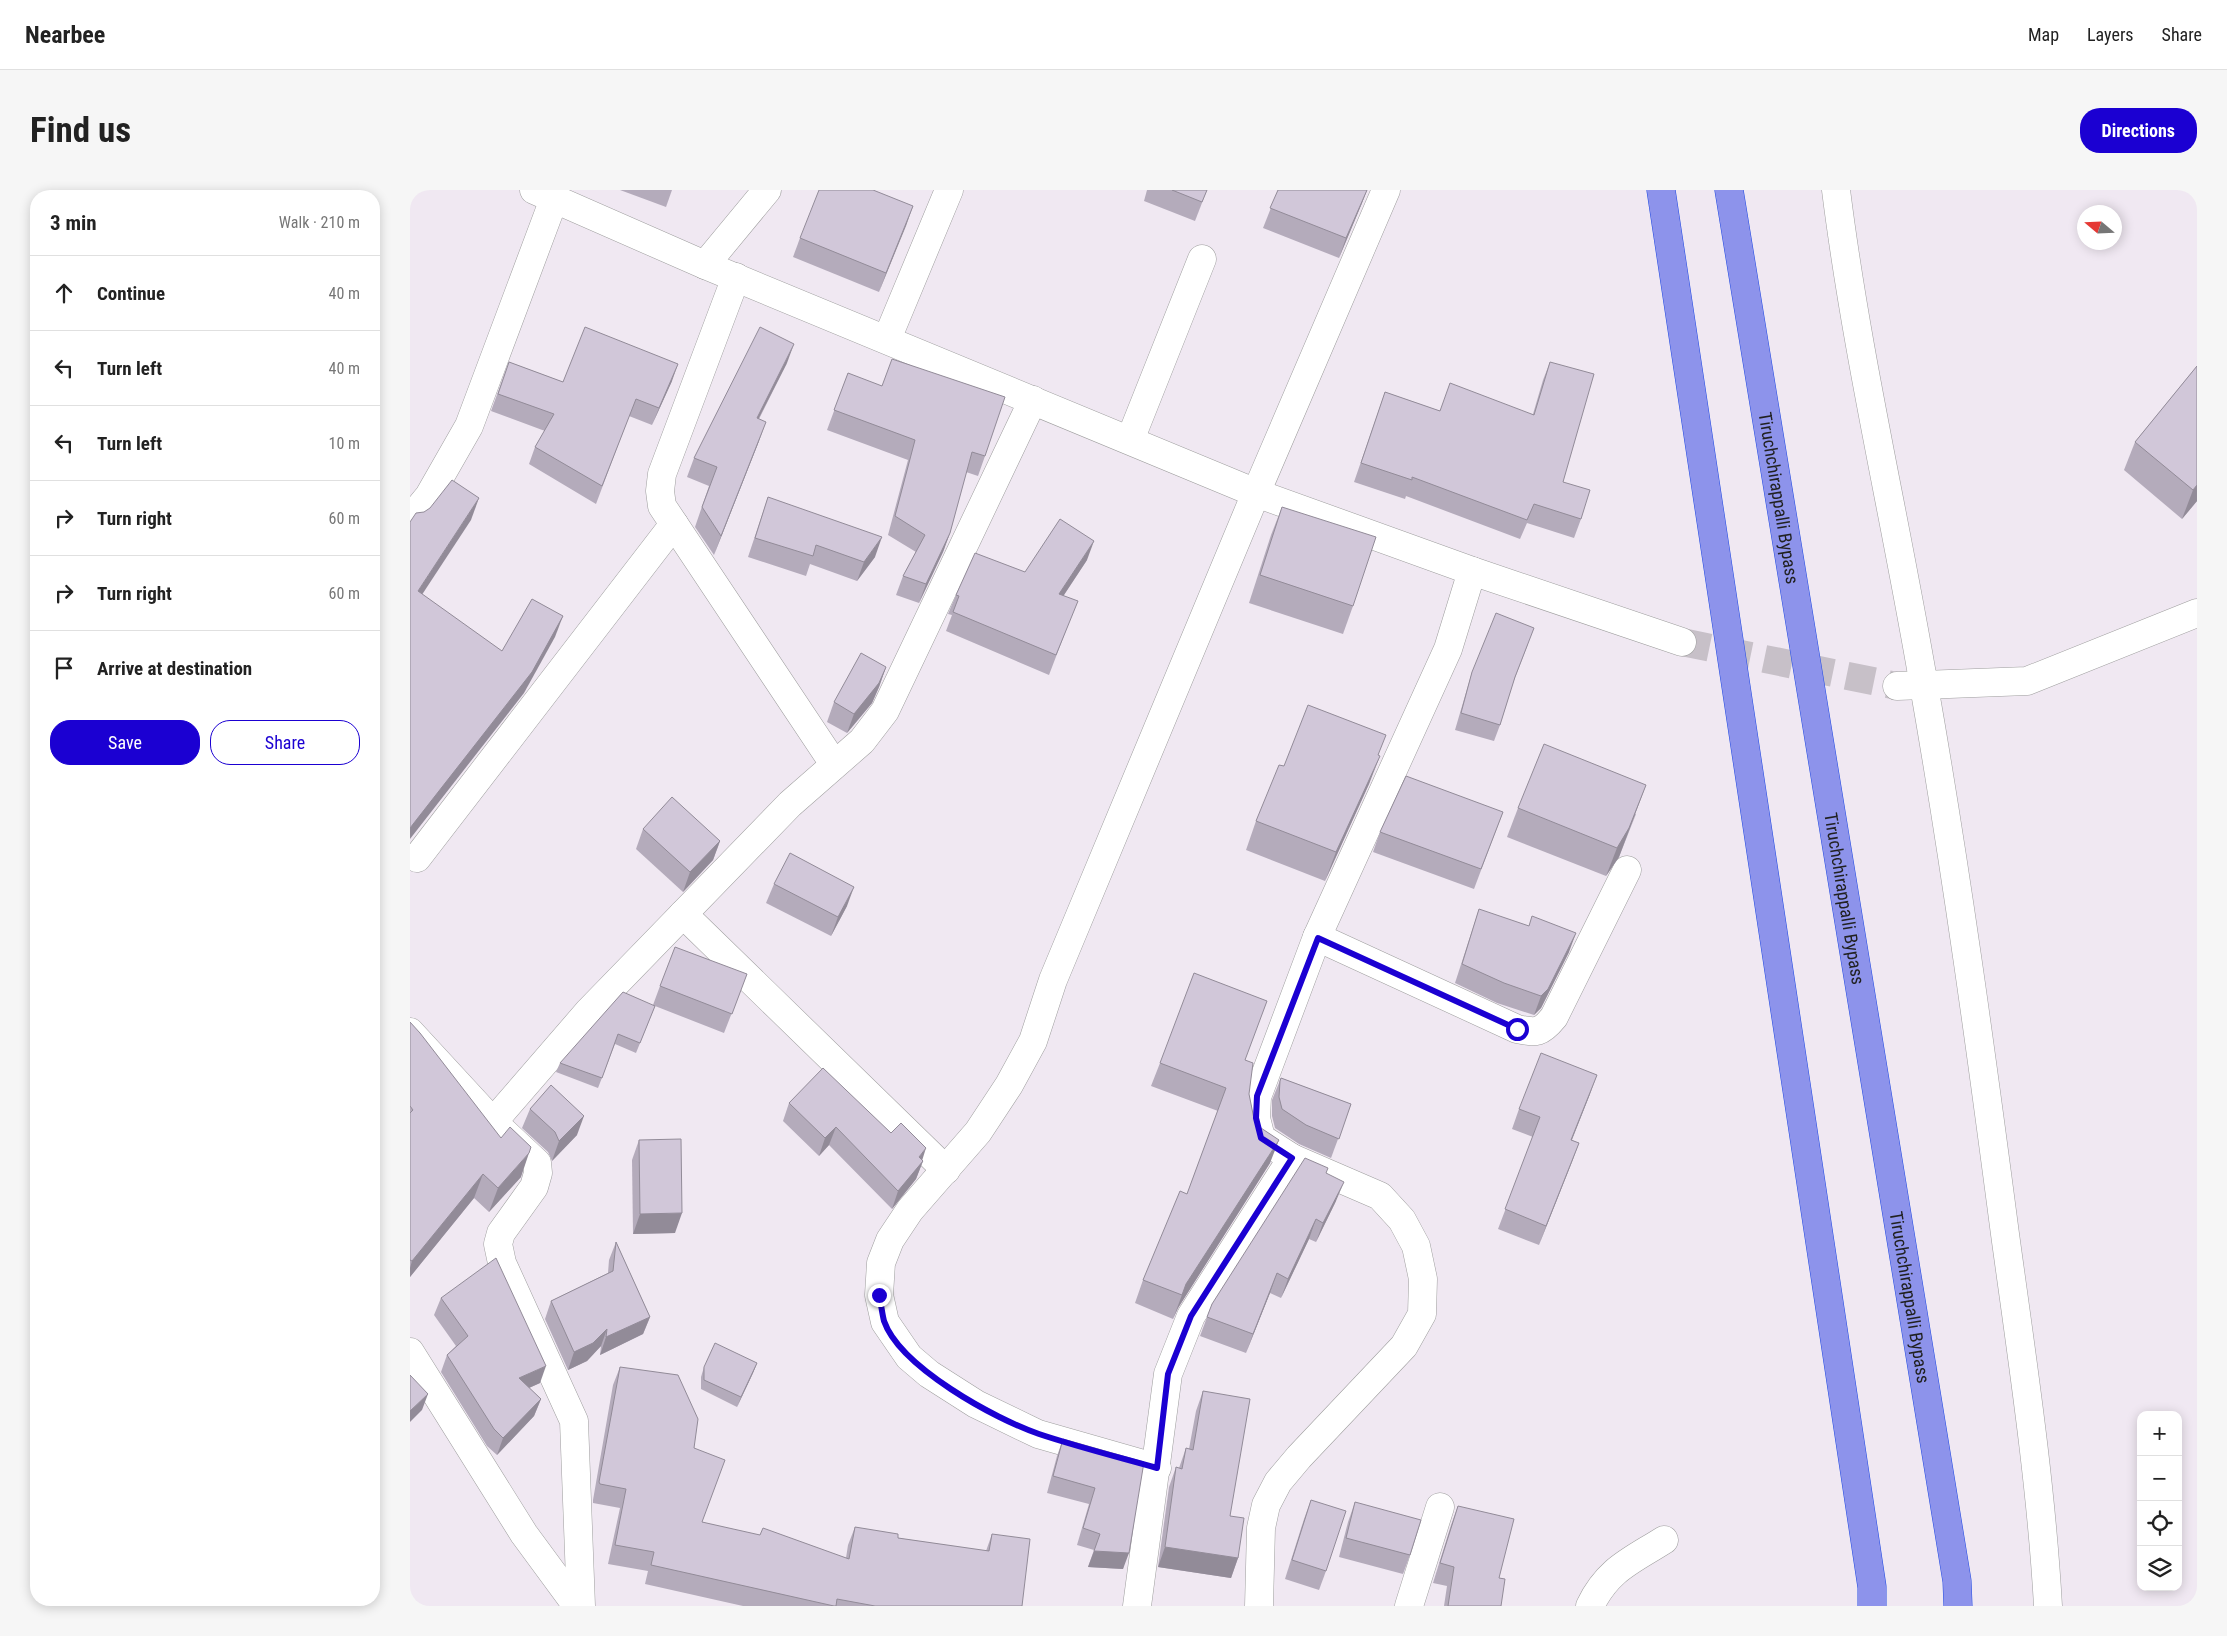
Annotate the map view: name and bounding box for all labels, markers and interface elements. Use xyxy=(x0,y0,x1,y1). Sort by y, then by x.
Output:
text: Nearbee xyxy=(25,21,105,49)
text: Map xyxy=(2028,24,2059,45)
text: Layers xyxy=(2087,24,2134,45)
text: Share xyxy=(2162,24,2202,45)
button: Directions xyxy=(2080,108,2197,153)
text: Find us xyxy=(30,110,131,151)
north arrow xyxy=(2077,205,2122,250)
text: 3 min xyxy=(50,211,97,235)
text: Walk · 210 m xyxy=(279,213,360,232)
icon: ahead xyxy=(50,279,78,307)
text: Continue xyxy=(97,282,165,305)
text: 40 m xyxy=(328,284,360,303)
icon: left xyxy=(50,354,78,382)
text: Turn left xyxy=(97,357,162,380)
text: 40 m xyxy=(328,359,360,378)
street label: Tiruchchirappalli Bypass xyxy=(1755,410,1804,585)
icon: left xyxy=(50,429,78,457)
text: Turn left xyxy=(97,432,162,455)
text: 10 m xyxy=(328,434,360,453)
icon: right xyxy=(50,504,78,532)
text: Turn right xyxy=(97,507,172,530)
text: 60 m xyxy=(328,509,360,528)
icon: right xyxy=(50,579,78,607)
text: Turn right xyxy=(97,582,172,605)
text: 60 m xyxy=(328,584,360,603)
icon: arrive xyxy=(50,654,78,682)
text: Arrive at destination xyxy=(97,657,252,680)
button: Save xyxy=(50,720,200,765)
button: Share xyxy=(210,720,360,765)
street label: Tiruchchirappalli Bypass xyxy=(1821,811,1870,986)
route start xyxy=(1506,1018,1529,1041)
street label: Tiruchchirappalli Bypass xyxy=(1886,1210,1935,1385)
route end xyxy=(868,1284,891,1307)
map controls xyxy=(2137,1411,2182,1591)
button: + xyxy=(2137,1411,2182,1456)
button: − xyxy=(2137,1456,2182,1501)
button: locate xyxy=(2137,1501,2182,1546)
button: layers xyxy=(2137,1546,2182,1591)

